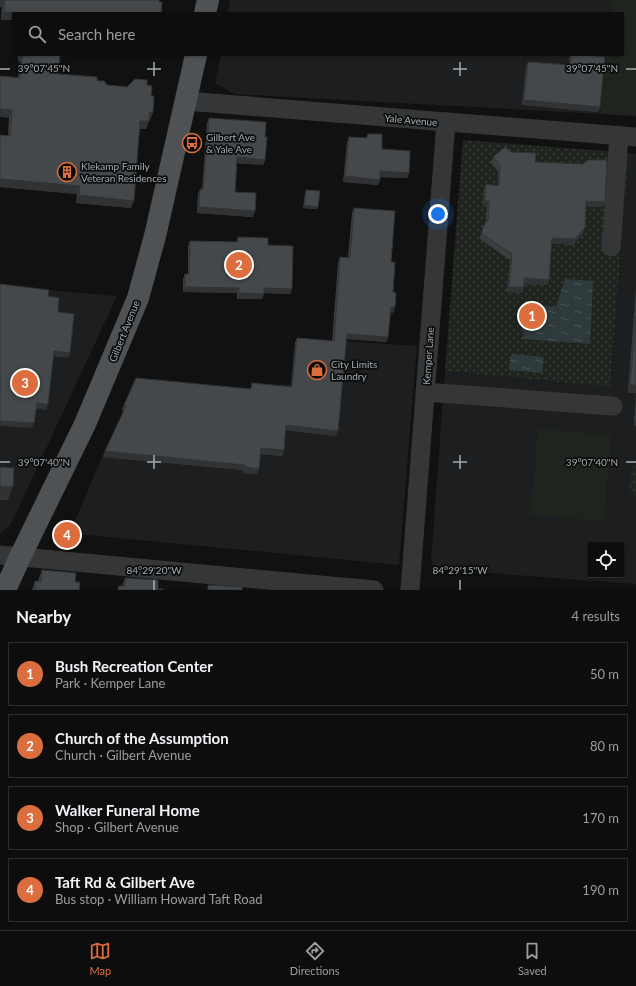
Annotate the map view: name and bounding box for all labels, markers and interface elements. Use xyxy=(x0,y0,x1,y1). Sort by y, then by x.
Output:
search box xyxy=(12,12,624,56)
icon: search xyxy=(26,23,48,45)
text: Search here xyxy=(58,25,135,43)
text: 39°07'45"N xyxy=(18,62,70,74)
text: 39°07'45"N xyxy=(566,62,618,74)
street label: Yale Avenue xyxy=(384,112,438,128)
place label: Gilbert Ave & Yale Ave xyxy=(206,131,255,155)
bus stop icon: Gilbert Ave & Yale Ave xyxy=(181,132,203,154)
place label: Klekamp Family Veteran Residences xyxy=(81,160,166,184)
building icon: Klekamp Family Veteran Residences xyxy=(56,161,78,183)
your location xyxy=(428,204,448,224)
pin: 2 xyxy=(226,250,252,280)
street label: Gilbert Avenue xyxy=(106,298,142,364)
pin: 1 xyxy=(519,301,545,331)
street label: Kemper Lane xyxy=(420,327,436,385)
place label: City Limits Laundry xyxy=(331,358,377,382)
shop icon: City Limits Laundry xyxy=(306,359,328,381)
pin: 3 xyxy=(12,368,38,398)
text: 39°07'40"N xyxy=(18,456,70,468)
text: 39°07'40"N xyxy=(566,456,618,468)
pin: 4 xyxy=(54,520,80,550)
map controls xyxy=(588,542,624,578)
button: locate xyxy=(588,542,624,578)
text: 84°29'20"W xyxy=(126,564,182,576)
text: 84°29'15"W xyxy=(432,564,488,576)
text: Nearby xyxy=(16,606,71,627)
text: 4 results xyxy=(572,608,620,624)
text: Bush Recreation Center xyxy=(55,657,213,675)
text: 1 xyxy=(26,666,34,682)
text: 50 m xyxy=(590,666,619,682)
text: Park · Kemper Lane xyxy=(55,675,165,691)
text: Church of the Assumption xyxy=(55,729,229,747)
text: 2 xyxy=(26,738,34,754)
text: 80 m xyxy=(590,738,619,754)
text: Church · Gilbert Avenue xyxy=(55,747,191,763)
text: Walker Funeral Home xyxy=(55,801,200,819)
text: 3 xyxy=(26,810,34,826)
text: 170 m xyxy=(582,810,619,826)
text: Shop · Gilbert Avenue xyxy=(55,819,179,835)
text: Taft Rd & Gilbert Ave xyxy=(55,873,195,891)
text: 4 xyxy=(26,882,34,898)
text: 190 m xyxy=(582,882,619,898)
text: Bus stop · William Howard Taft Road xyxy=(55,891,262,907)
tab: Map xyxy=(89,940,111,977)
tab: Directions xyxy=(290,940,339,977)
tab: Saved xyxy=(518,940,547,977)

